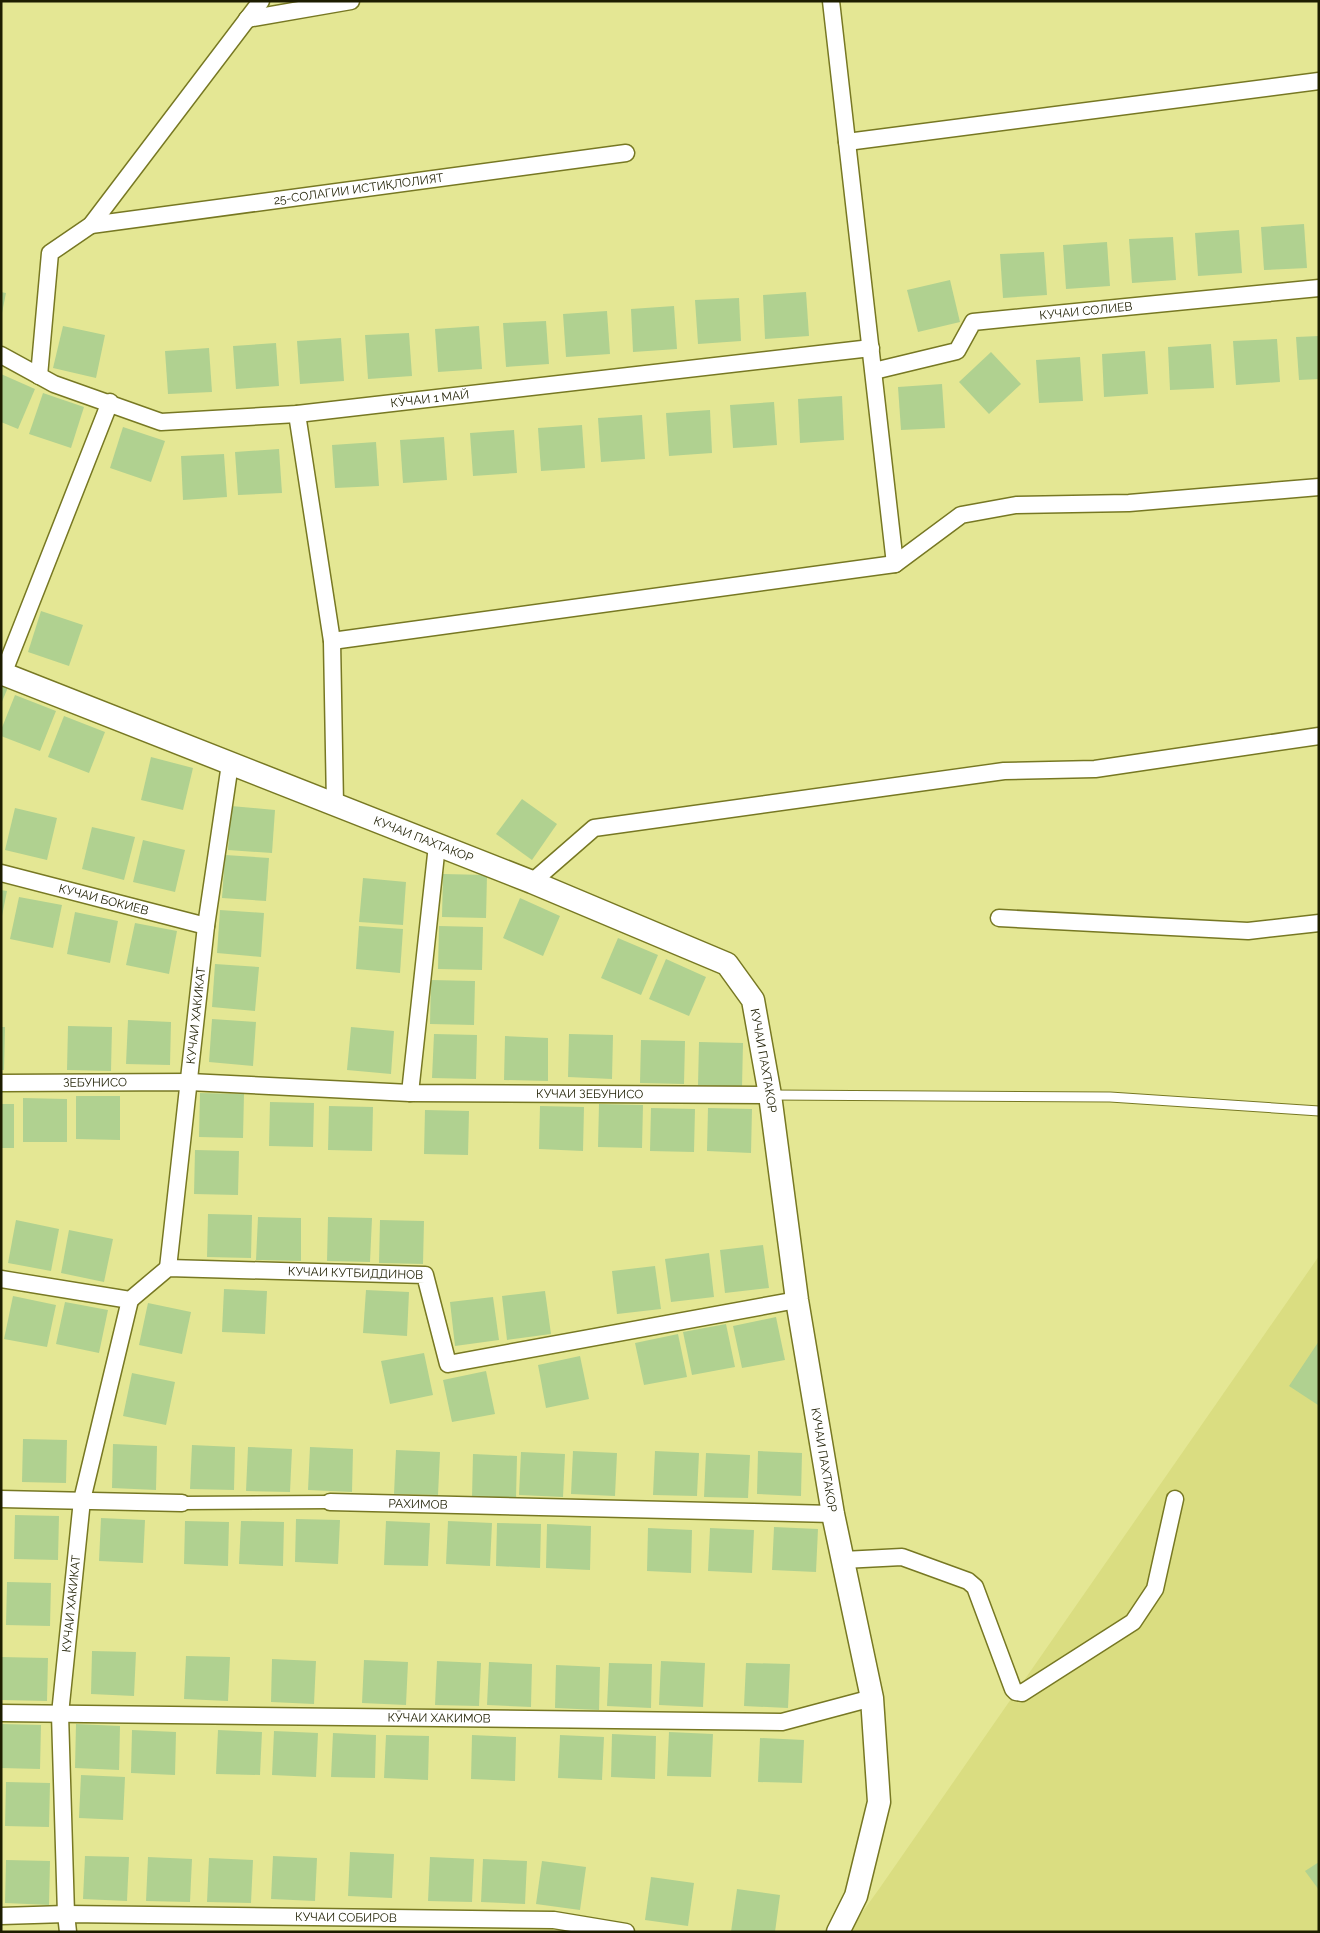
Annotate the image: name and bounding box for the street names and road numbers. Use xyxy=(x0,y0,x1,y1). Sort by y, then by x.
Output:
street label: 25-СОЛАГИИ ИСТИҚЛОЛИЯТ xyxy=(273,171,445,207)
street label: КУЧАИ СОЛИЕВ xyxy=(1039,299,1133,322)
street label: КӮЧАИ 1 МАЙ xyxy=(390,387,470,410)
street label: КУЧАИ ПАХТАКОР xyxy=(372,813,476,865)
street label: КУЧАИ БОКИЕВ xyxy=(57,881,150,918)
street label: КУЧАИ ХАКИКАТ xyxy=(184,966,208,1065)
street label: КУЧАИ ПАХТАКОР xyxy=(748,1007,779,1114)
street label: ЗЕБУНИСО xyxy=(63,1075,127,1090)
street label: КУЧАИ ЗЕБУНИСО xyxy=(536,1087,643,1101)
street label: КУЧАИ КУТБИДДИНОВ xyxy=(288,1264,423,1282)
street label: КУЧАИ ПАХТАКОР xyxy=(808,1407,840,1514)
street label: РАХИМОВ xyxy=(388,1496,448,1512)
street label: КУЧАИ ХАКИКАТ xyxy=(59,1554,83,1653)
street label: КӮЧАИ ХАКИМОВ xyxy=(387,1710,491,1726)
street label: КУЧАИ СОБИРОВ xyxy=(295,1910,397,1925)

